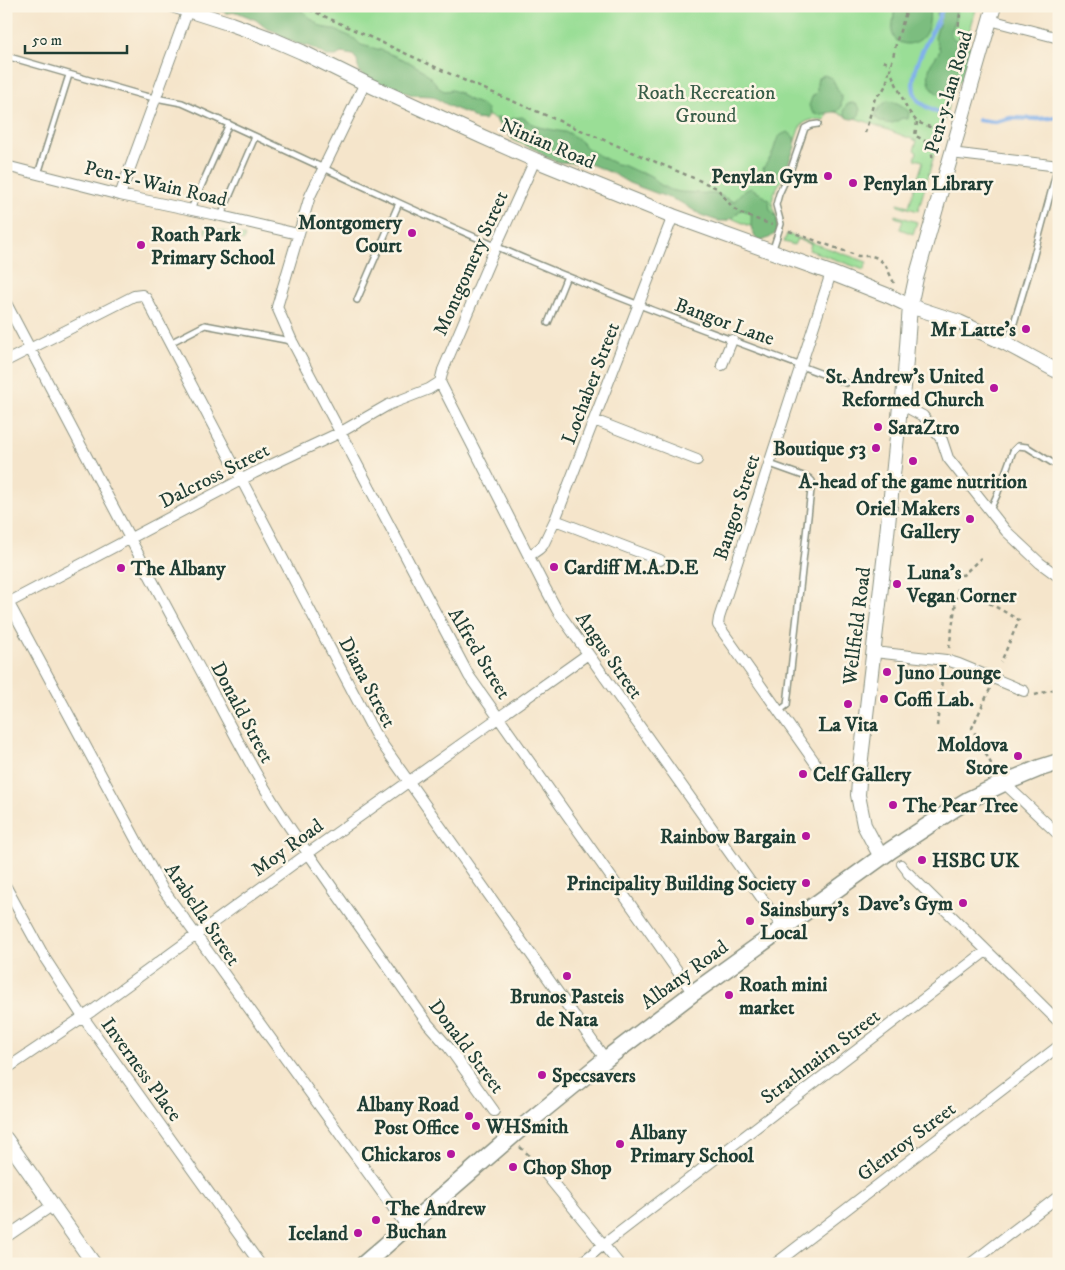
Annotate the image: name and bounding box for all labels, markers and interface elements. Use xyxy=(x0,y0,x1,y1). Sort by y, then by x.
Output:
scale bar xyxy=(25,22,128,54)
street label: Pen-y-lan Road xyxy=(920,28,979,157)
text: 50 m xyxy=(32,31,62,50)
park label: Roath Recreation Ground xyxy=(637,81,776,129)
street label: Ninian Road xyxy=(496,113,599,176)
street label: Pen-Y-Wain Road xyxy=(82,156,230,213)
place label: Penylan Gym xyxy=(711,165,818,190)
marker: Penylan Gym xyxy=(822,170,834,182)
place label: Penylan Library xyxy=(863,172,994,197)
marker: Penylan Library xyxy=(847,177,859,189)
street label: Montgomery Street xyxy=(428,187,514,340)
place label: Montgomery Court xyxy=(298,211,403,259)
place label: Roath Park Primary School xyxy=(151,223,276,271)
marker: Montgomery Court xyxy=(406,227,418,239)
marker: Roath Park Primary School xyxy=(135,239,147,251)
street label: Bangor Lane xyxy=(671,293,778,352)
place label: Mr Latte's xyxy=(930,318,1016,343)
street label: Lochaber Street xyxy=(557,319,626,448)
marker: Mr Latte's xyxy=(1020,323,1032,335)
place label: St. Andrew's United Reformed Church xyxy=(825,365,985,413)
marker: St. Andrew's United Reformed Church xyxy=(988,382,1000,394)
place label: SaraZtro xyxy=(888,416,960,441)
marker: SaraZtro xyxy=(872,421,884,433)
place label: Boutique 53 xyxy=(773,437,866,462)
street label: Dalcross Street xyxy=(156,438,274,515)
marker: Boutique 53 xyxy=(870,442,882,454)
street label: Bangor Street xyxy=(709,451,766,564)
marker: A-head of the game nutrition xyxy=(907,455,919,467)
place label: A-head of the game nutrition xyxy=(798,470,1028,495)
place label: Oriel Makers Gallery xyxy=(856,497,961,545)
marker: Oriel Makers Gallery xyxy=(964,513,976,525)
place label: Cardiff M.A.D.E xyxy=(564,556,699,581)
place label: The Albany xyxy=(130,557,226,582)
marker: Cardiff M.A.D.E xyxy=(548,561,560,573)
place label: Luna's Vegan Corner xyxy=(906,561,1017,609)
marker: The Albany xyxy=(115,562,127,574)
street label: Wellfield Road xyxy=(838,566,877,688)
marker: Luna's Vegan Corner xyxy=(891,578,903,590)
street label: Alfred Street xyxy=(442,603,516,704)
street label: Angus Street xyxy=(570,607,648,704)
street label: Diana Street xyxy=(332,633,401,732)
street label: Donald Street xyxy=(205,658,279,768)
place label: Juno Lounge xyxy=(895,661,1002,686)
marker: Juno Lounge xyxy=(881,666,893,678)
place label: Coffi Lab. xyxy=(894,688,974,713)
marker: Coffi Lab. xyxy=(878,693,890,705)
marker: La Vita xyxy=(842,698,854,710)
place label: La Vita xyxy=(818,713,878,738)
place label: Moldova Store xyxy=(937,733,1009,781)
marker: Moldova Store xyxy=(1012,750,1024,762)
place label: Celf Gallery xyxy=(813,763,911,788)
marker: Celf Gallery xyxy=(797,768,809,780)
place label: The Pear Tree xyxy=(902,794,1019,819)
marker: The Pear Tree xyxy=(887,799,899,811)
street label: Moy Road xyxy=(247,814,329,883)
place label: Rainbow Bargain xyxy=(660,825,797,850)
marker: Rainbow Bargain xyxy=(800,830,812,842)
place label: HSBC UK xyxy=(932,849,1020,874)
marker: HSBC UK xyxy=(916,854,928,866)
street label: Arabella Street xyxy=(158,859,245,971)
place label: Principality Building Society xyxy=(567,872,797,897)
marker: Principality Building Society xyxy=(800,877,812,889)
place label: Dave's Gym xyxy=(858,892,953,917)
marker: Dave's Gym xyxy=(957,897,969,909)
place label: Sainsbury's Local xyxy=(760,898,849,946)
marker: Sainsbury's Local xyxy=(744,915,756,927)
street label: Albany Road xyxy=(636,935,734,1015)
marker: Brunos Pasteis de Nata xyxy=(561,970,573,982)
place label: Roath mini market xyxy=(739,973,827,1021)
place label: Brunos Pasteis de Nata xyxy=(510,985,624,1033)
marker: Roath mini market xyxy=(723,989,735,1001)
street label: Donald Street xyxy=(422,995,509,1099)
street label: Strathnairn Street xyxy=(756,1004,886,1110)
street label: Inverness Place xyxy=(95,1013,187,1127)
place label: Specsavers xyxy=(552,1064,636,1089)
marker: Specsavers xyxy=(536,1069,548,1081)
place label: Albany Road Post Office xyxy=(356,1093,460,1141)
street label: Glenroy Street xyxy=(853,1097,961,1187)
marker: Albany Road Post Office xyxy=(463,1110,475,1122)
place label: WHSmith xyxy=(485,1115,569,1140)
marker: WHSmith xyxy=(470,1120,482,1132)
place label: Albany Primary School xyxy=(629,1121,755,1169)
marker: Albany Primary School xyxy=(614,1138,626,1150)
place label: Chickaros xyxy=(361,1143,441,1168)
marker: Chickaros xyxy=(445,1148,457,1160)
place label: Chop Shop xyxy=(523,1156,611,1181)
marker: Chop Shop xyxy=(507,1161,519,1173)
place label: The Andrew Buchan xyxy=(385,1197,486,1245)
marker: The Andrew Buchan xyxy=(370,1214,382,1226)
place label: Iceland xyxy=(288,1222,349,1247)
marker: Iceland xyxy=(352,1227,364,1239)

